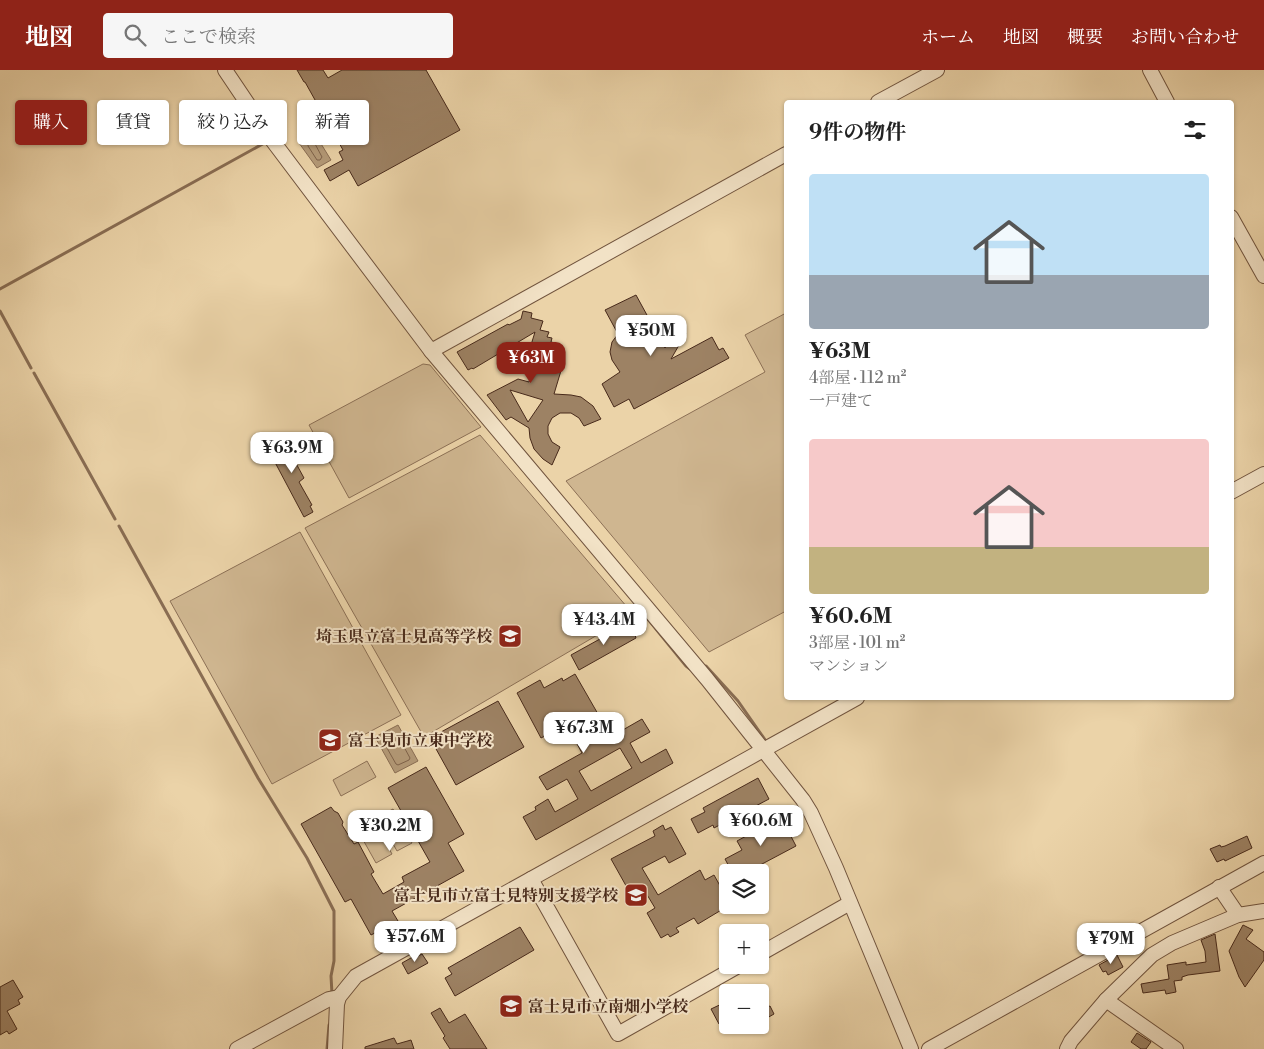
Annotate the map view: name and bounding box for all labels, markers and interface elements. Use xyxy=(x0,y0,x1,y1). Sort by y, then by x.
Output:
search box xyxy=(103,13,453,58)
icon: search xyxy=(121,21,149,49)
text: 地図 xyxy=(25,23,73,53)
text: ここで検索 xyxy=(161,25,256,49)
text: ホーム xyxy=(921,26,975,49)
text: 地図 xyxy=(1003,26,1039,49)
text: 概要 xyxy=(1067,26,1103,49)
text: お問い合わせ xyxy=(1131,26,1239,49)
chip: 購入 xyxy=(15,100,87,145)
chip: 賃貸 xyxy=(97,100,169,145)
chip: 絞り込み xyxy=(179,100,287,145)
chip: 新着 xyxy=(297,100,369,145)
icon: filters xyxy=(1181,116,1209,144)
text: 9件の物件 xyxy=(809,120,906,146)
icon: home xyxy=(964,207,1054,297)
pin: ¥50M xyxy=(621,314,681,357)
text: ¥50M xyxy=(627,321,675,341)
text: ¥63M xyxy=(809,339,870,365)
pin: ¥63M xyxy=(501,342,561,384)
text: ¥63M xyxy=(508,348,554,368)
text: 4部屋 · 112 m² xyxy=(809,368,906,388)
text: 一戸建て xyxy=(809,391,873,411)
pin: ¥63.9M xyxy=(251,432,333,474)
text: ¥63.9M xyxy=(261,438,323,458)
icon: home xyxy=(964,472,1054,562)
pin: ¥43.4M xyxy=(563,604,645,646)
text: ¥60.6M xyxy=(809,604,892,630)
text: ¥43.4M xyxy=(573,610,635,630)
school or university icon: 埼玉県立富士見高等学校 xyxy=(497,623,523,649)
place label: 埼玉県立富士見高等学校 xyxy=(316,627,493,647)
text: 3部屋 · 101 m² xyxy=(809,633,905,653)
text: マンション xyxy=(809,656,888,676)
pin: ¥67.3M xyxy=(543,712,625,754)
text: ¥67.3M xyxy=(554,718,614,738)
school or university icon: 富士見市立東中学校 xyxy=(317,727,343,753)
place label: 富士見市立東中学校 xyxy=(348,731,493,751)
pin: ¥60.6M xyxy=(720,804,802,847)
pin: ¥30.2M xyxy=(349,810,431,852)
text: ¥60.6M xyxy=(729,811,793,831)
text: ¥30.2M xyxy=(359,816,421,836)
map controls xyxy=(719,864,769,1034)
button: layers xyxy=(719,864,769,914)
school or university icon: 富士見市立富士見特別支援学校 xyxy=(623,882,649,908)
place label: 富士見市立富士見特別支援学校 xyxy=(394,886,619,906)
pin: ¥57.6M xyxy=(374,920,456,963)
pin: ¥79M xyxy=(1081,922,1141,965)
button: + xyxy=(719,924,769,974)
text: ¥57.6M xyxy=(385,927,445,947)
text: ¥79M xyxy=(1088,929,1134,949)
button: − xyxy=(719,984,769,1034)
school or university icon: 富士見市立南畑小学校 xyxy=(498,993,524,1019)
place label: 富士見市立南畑小学校 xyxy=(528,997,689,1017)

